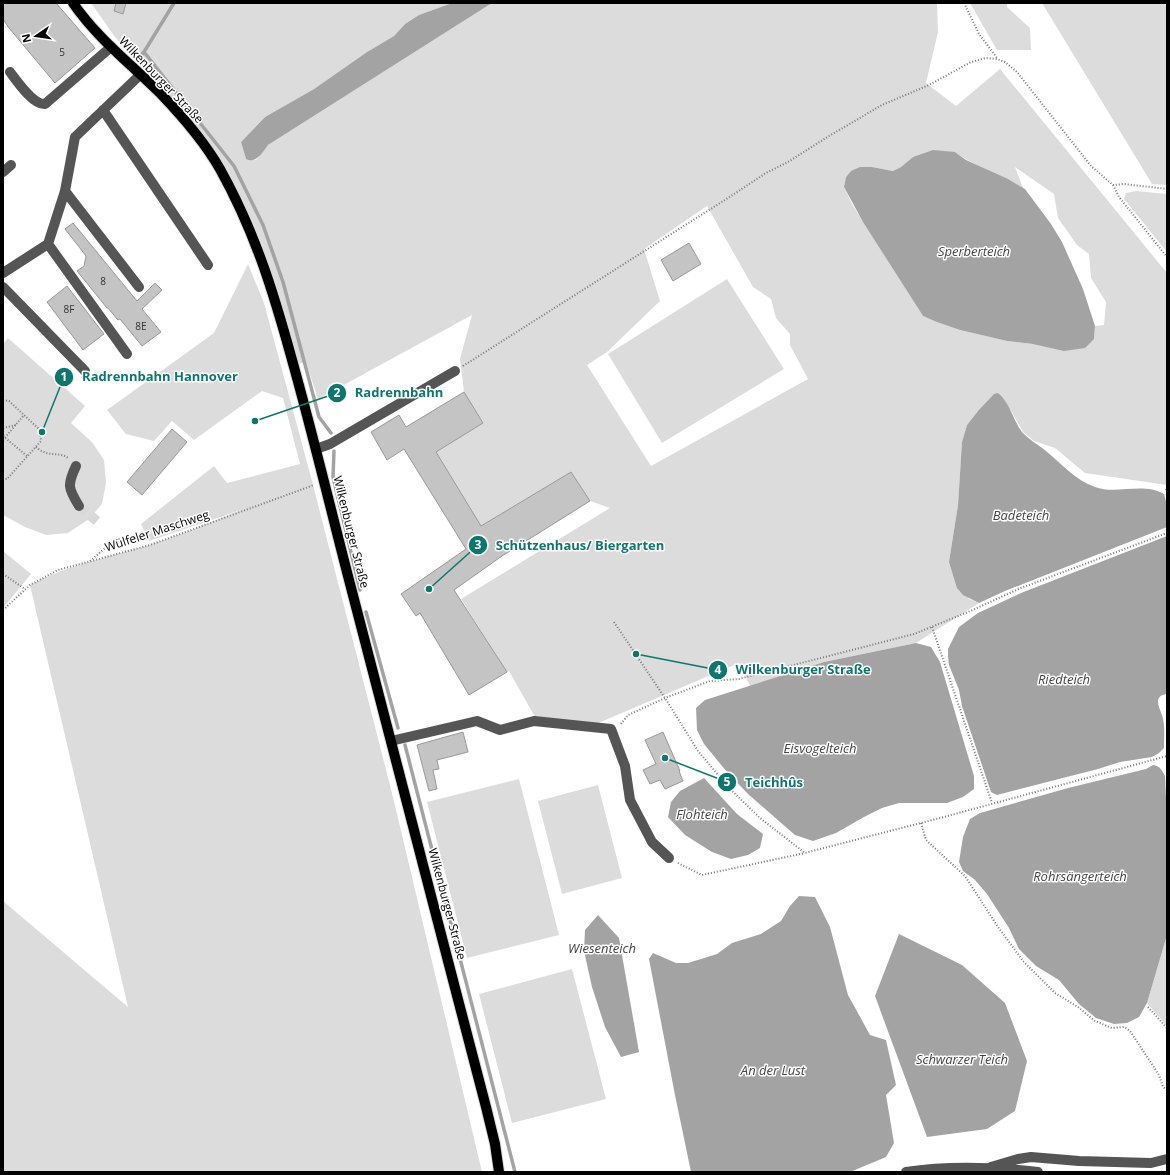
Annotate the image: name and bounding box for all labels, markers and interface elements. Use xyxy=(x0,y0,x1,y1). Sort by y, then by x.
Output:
north arrow xyxy=(16,16,56,56)
text: N xyxy=(17,32,34,44)
street label: Wilkenburger Straße xyxy=(115,32,208,127)
house number: 5 xyxy=(59,45,65,59)
water label: Sperberteich xyxy=(938,242,1010,260)
house number: 8 xyxy=(100,274,106,288)
house number: 8F xyxy=(64,302,74,316)
house number: 8E xyxy=(135,319,147,333)
callout: Radrennbahn Hannover xyxy=(54,364,245,389)
text: Radrennbahn Hannover xyxy=(82,367,238,385)
text: 1 xyxy=(61,368,67,385)
callout: Radrennbahn xyxy=(327,380,452,405)
text: Radrennbahn xyxy=(355,383,443,401)
text: 2 xyxy=(334,384,341,401)
street label: Wilkenburger Straße xyxy=(329,474,374,590)
street label: Wülfeler Maschweg xyxy=(102,505,212,555)
water label: Badeteich xyxy=(993,506,1049,524)
callout: Schützenhaus/ Biergarten xyxy=(468,533,672,558)
text: 3 xyxy=(475,536,482,553)
text: Schützenhaus/ Biergarten xyxy=(496,536,664,554)
callout: Wilkenburger Straße xyxy=(708,657,879,682)
text: Wilkenburger Straße xyxy=(735,660,871,678)
text: 4 xyxy=(715,661,722,678)
water label: Riedteich xyxy=(1038,670,1090,688)
water label: Eisvogelteich xyxy=(784,739,856,757)
callout: Teichhûs xyxy=(717,770,811,795)
text: 5 xyxy=(724,773,731,790)
text: Teichhûs xyxy=(745,773,803,791)
water label: Flohteich xyxy=(676,805,728,823)
street label: Wilkenburger Straße xyxy=(424,846,471,962)
water label: Rohrsängerteich xyxy=(1033,867,1127,885)
water label: Wiesenteich xyxy=(568,939,636,957)
water label: Schwarzer Teich xyxy=(916,1050,1008,1068)
water label: An der Lust xyxy=(740,1061,806,1079)

